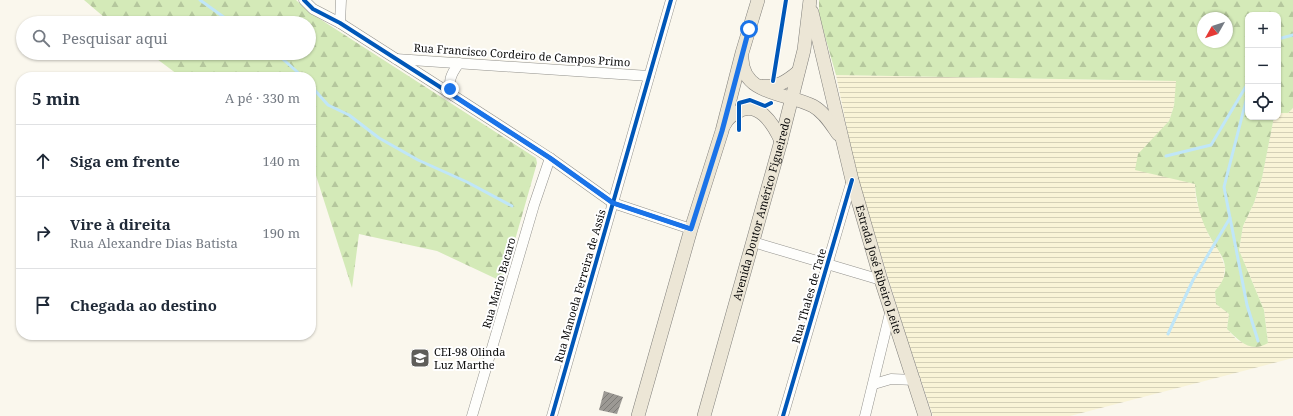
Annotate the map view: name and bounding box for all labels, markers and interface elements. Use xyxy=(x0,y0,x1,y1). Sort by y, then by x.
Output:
north arrow xyxy=(1197,12,1233,48)
map controls xyxy=(1245,12,1281,120)
button: + xyxy=(1245,12,1281,48)
search box xyxy=(16,16,316,60)
route start xyxy=(740,20,758,38)
icon: search xyxy=(30,27,52,49)
text: Pesquisar aqui xyxy=(62,28,168,48)
street label: Rua Francisco Cordeiro de Campos Primo xyxy=(413,39,631,70)
button: − xyxy=(1245,48,1281,84)
route end xyxy=(441,80,459,98)
button: locate xyxy=(1245,84,1281,120)
text: 5 min xyxy=(32,87,80,110)
text: A pé · 330 m xyxy=(225,89,300,107)
street label: Avenida Doutor Américo Figueiredo xyxy=(729,116,794,302)
icon: ahead xyxy=(32,150,54,172)
text: Siga em frente xyxy=(70,151,180,171)
text: 140 m xyxy=(263,152,300,170)
street label: Estrada José Ribeiro Leite xyxy=(853,203,906,336)
street label: Rua Manoela Ferreira de Assis xyxy=(550,207,609,364)
text: Vire à direita xyxy=(70,214,171,234)
icon: right xyxy=(32,222,54,244)
text: 190 m xyxy=(263,224,300,242)
text: Rua Alexandre Dias Batista xyxy=(70,234,238,252)
street label: Rua Mario Bacaro xyxy=(478,236,519,330)
street label: Rua Thales de Tate xyxy=(788,247,829,345)
icon: arrive xyxy=(32,294,54,316)
text: Chegada ao destino xyxy=(70,295,217,315)
place label: CEI-98 Olinda Luz Marthe xyxy=(434,344,505,372)
school or university icon: CEI-98 Olinda Luz Marthe xyxy=(409,347,431,369)

